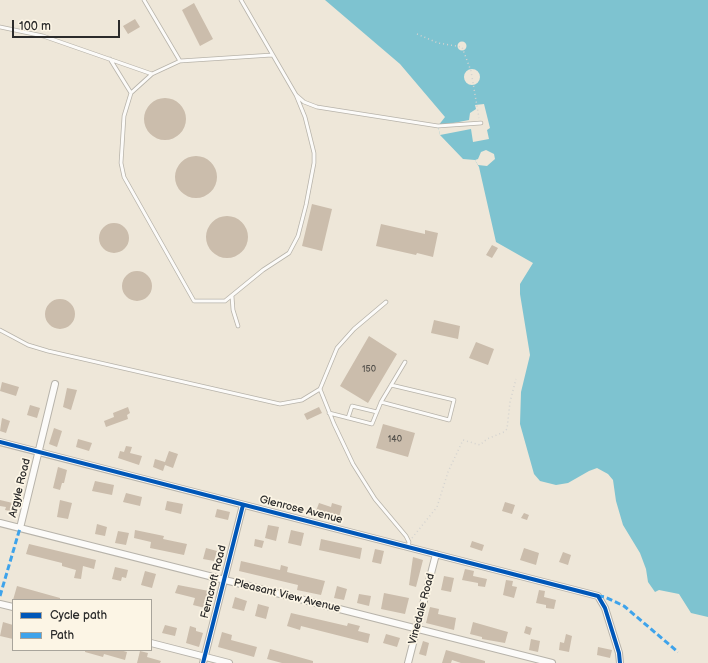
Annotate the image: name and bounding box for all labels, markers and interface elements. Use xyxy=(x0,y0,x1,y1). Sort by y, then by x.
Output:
scale bar xyxy=(14,12,122,38)
text: 100 m xyxy=(19,19,51,34)
house number: 150 xyxy=(362,365,376,375)
house number: 140 xyxy=(388,435,402,445)
street label: Argyle Road xyxy=(6,457,34,519)
street label: Glenrose Avenue xyxy=(258,493,344,527)
street label: Ferncroft Road xyxy=(199,544,229,620)
street label: Vinedale Road xyxy=(406,572,438,646)
street label: Pleasant View Avenue xyxy=(232,576,342,616)
legend xyxy=(12,599,152,651)
text: Cycle path xyxy=(50,608,107,623)
text: Path xyxy=(50,628,74,643)

